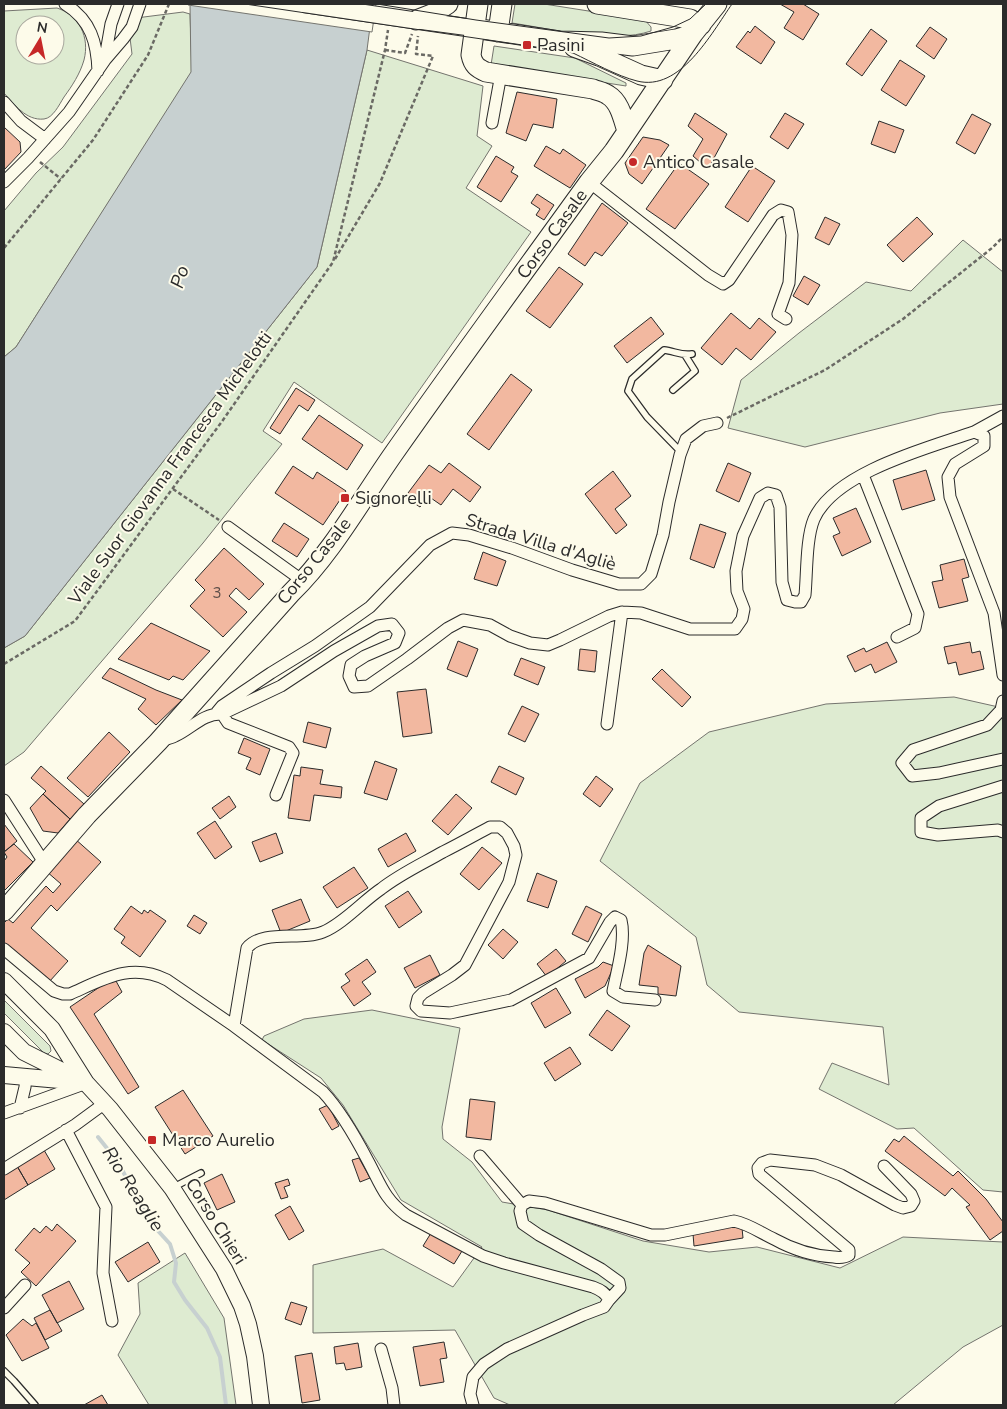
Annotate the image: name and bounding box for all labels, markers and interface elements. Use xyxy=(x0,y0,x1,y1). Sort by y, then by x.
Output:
north arrow xyxy=(15,15,65,65)
text: N xyxy=(35,17,49,38)
place label: Pasini xyxy=(537,33,585,57)
marker: Pasini xyxy=(521,39,533,51)
place label: Antico Casale xyxy=(643,150,754,174)
marker: Antico Casale xyxy=(627,156,639,168)
street label: Corso Casale xyxy=(511,184,593,284)
water label: Po xyxy=(164,262,196,292)
street label: Viale Suor Giovanna Francesca Michelotti xyxy=(62,327,277,610)
place label: Signorelli xyxy=(355,486,432,510)
marker: Signorelli xyxy=(339,492,351,504)
street label: Strada Villa d'Agliè xyxy=(463,508,619,576)
street label: Corso Casale xyxy=(271,512,357,610)
house number: 3 xyxy=(212,583,222,603)
place label: Marco Aurelio xyxy=(162,1128,275,1152)
marker: Marco Aurelio xyxy=(146,1134,158,1146)
water label: Rio Reaglie xyxy=(96,1141,170,1237)
street label: Corso Chieri xyxy=(180,1173,252,1269)

